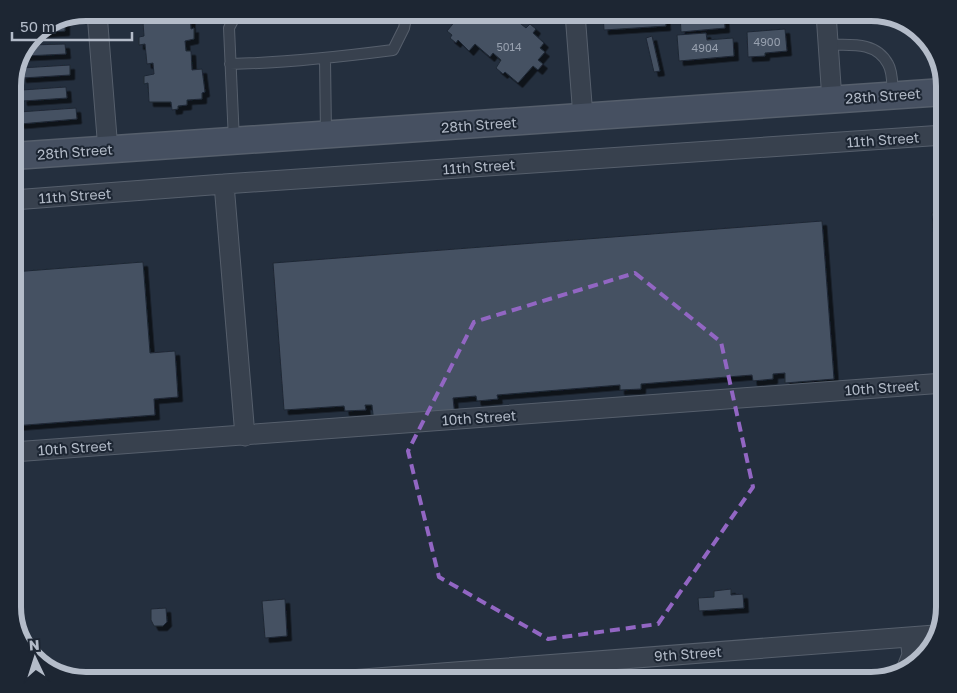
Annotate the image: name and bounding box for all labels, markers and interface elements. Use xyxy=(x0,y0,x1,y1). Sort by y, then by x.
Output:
scale bar xyxy=(12,10,132,42)
text: 50 m xyxy=(20,17,55,35)
house number: 4900 xyxy=(753,35,781,48)
house number: 5014 xyxy=(496,40,522,53)
house number: 4904 xyxy=(692,41,719,54)
street label: 28th Street xyxy=(845,84,921,107)
street label: 28th Street xyxy=(441,113,517,136)
street label: 11th Street xyxy=(846,128,920,151)
street label: 28th Street xyxy=(37,140,113,163)
street label: 11th Street xyxy=(442,155,516,178)
street label: 11th Street xyxy=(38,184,112,207)
street label: 10th Street xyxy=(844,376,920,399)
street label: 10th Street xyxy=(441,406,517,429)
street label: 10th Street xyxy=(37,436,113,459)
north arrow xyxy=(10,633,60,683)
text: N xyxy=(28,636,40,653)
street label: 9th Street xyxy=(654,643,722,664)

